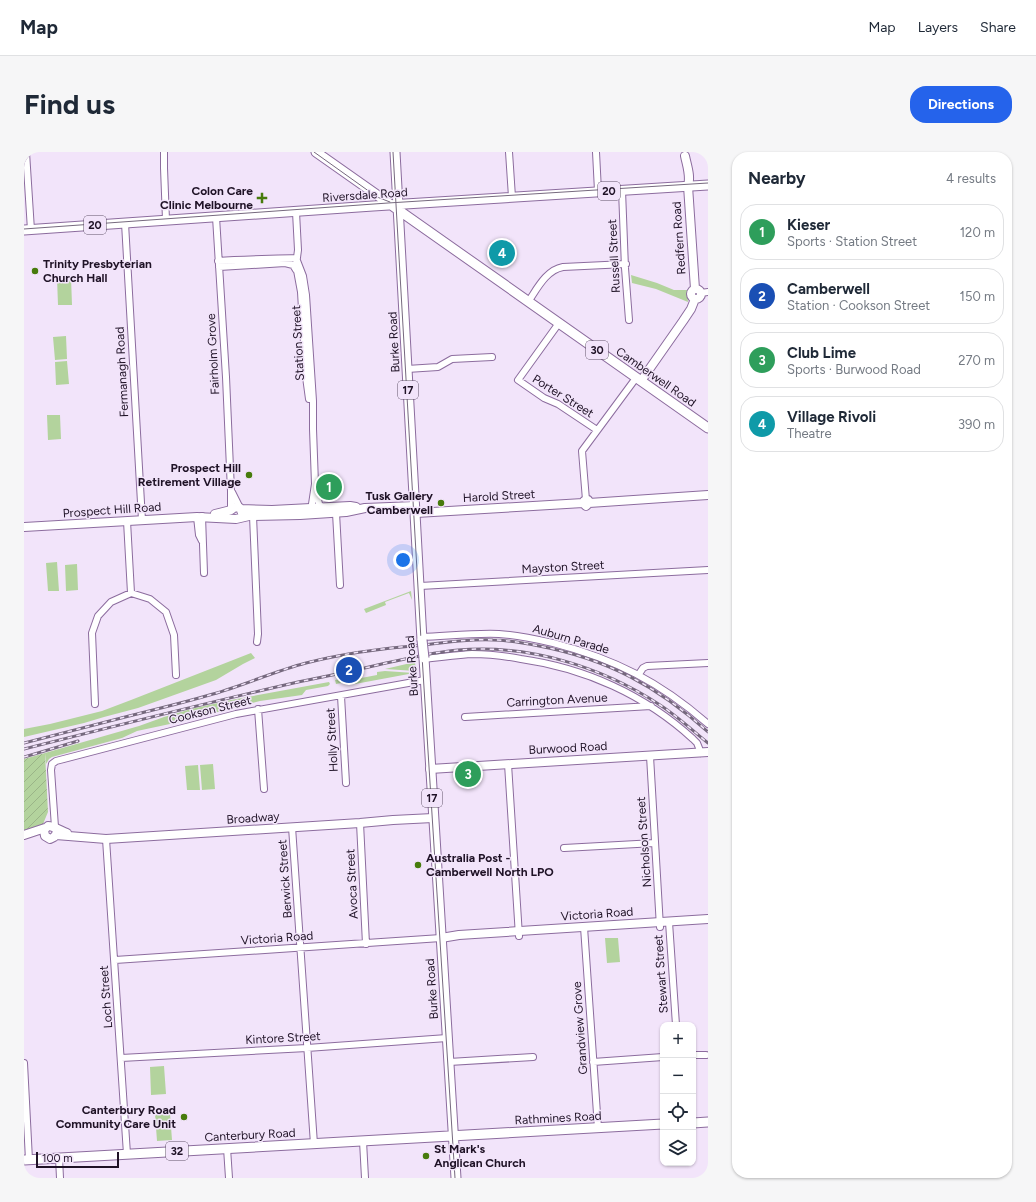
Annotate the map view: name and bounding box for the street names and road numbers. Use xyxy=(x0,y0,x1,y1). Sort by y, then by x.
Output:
road number: 20 xyxy=(598,182,620,200)
street label: Riversdale Road xyxy=(322,185,408,205)
street label: Redfern Road xyxy=(669,201,689,275)
road number: 20 xyxy=(84,216,106,234)
street label: Russell Street xyxy=(605,218,623,293)
street label: Station Street xyxy=(289,304,307,381)
street label: Burke Road xyxy=(385,311,403,373)
street label: Fairholm Grove xyxy=(204,312,222,395)
street label: Fermanagh Road xyxy=(113,326,131,418)
road number: 30 xyxy=(586,341,608,359)
street label: Camberwell Road xyxy=(613,344,699,410)
street label: Porter Street xyxy=(530,372,597,421)
road number: 17 xyxy=(398,381,418,399)
street label: Harold Street xyxy=(462,487,536,505)
street label: Prospect Hill Road xyxy=(62,500,162,520)
street label: Mayston Street xyxy=(521,558,605,576)
street label: Auburn Parade xyxy=(531,621,611,657)
street label: Burke Road xyxy=(403,635,421,697)
street label: Carrington Avenue xyxy=(506,690,608,710)
street label: Cookson Street xyxy=(167,693,253,727)
street label: Holly Street xyxy=(323,707,341,772)
street label: Burwood Road xyxy=(528,739,608,757)
road number: 17 xyxy=(422,789,442,807)
street label: Nicholson Street xyxy=(634,796,654,888)
street label: Broadway xyxy=(226,809,281,827)
street label: Berwick Street xyxy=(275,839,295,919)
street label: Avoca Street xyxy=(343,848,361,919)
street label: Victoria Road xyxy=(560,904,634,924)
street label: Victoria Road xyxy=(240,928,314,948)
street label: Stewart Street xyxy=(651,934,671,1014)
street label: Burke Road xyxy=(423,958,441,1020)
street label: Loch Street xyxy=(97,965,115,1029)
street label: Grandview Grove xyxy=(570,980,590,1075)
street label: Kintore Street xyxy=(245,1029,321,1047)
street label: Rathmines Road xyxy=(514,1109,602,1127)
street label: Canterbury Road xyxy=(204,1126,296,1144)
road number: 32 xyxy=(166,1142,188,1160)

